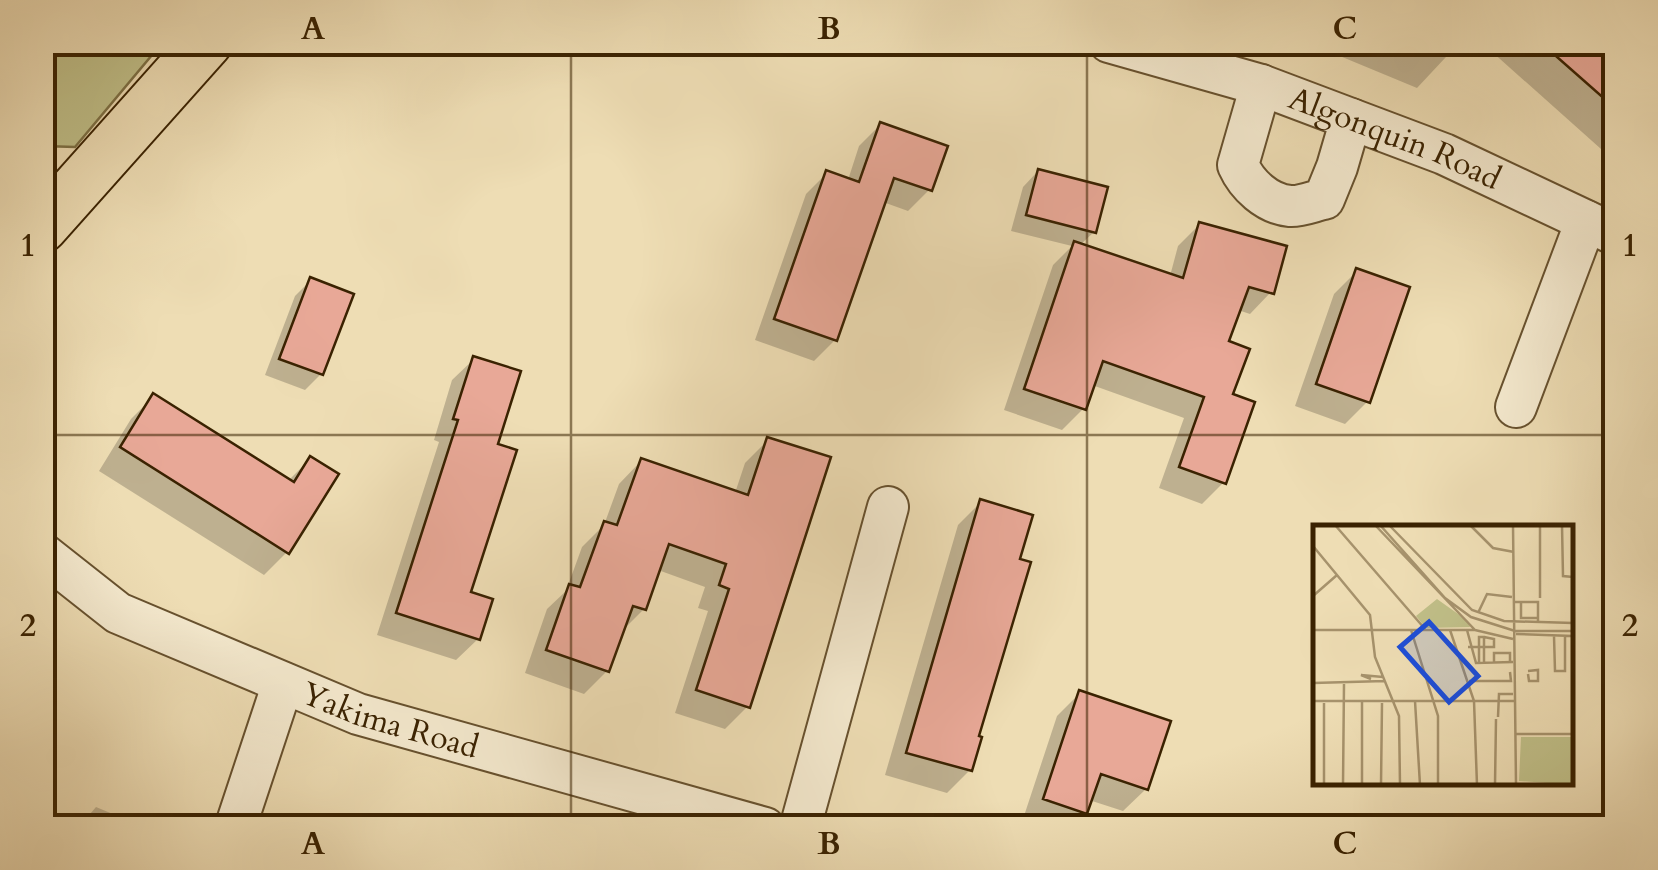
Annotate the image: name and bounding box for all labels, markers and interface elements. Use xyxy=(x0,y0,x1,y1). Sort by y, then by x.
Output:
text: A xyxy=(301,7,325,51)
text: B xyxy=(817,7,841,51)
text: C xyxy=(1333,7,1357,51)
street label: Algonquin Road xyxy=(1282,76,1508,201)
text: 1 xyxy=(20,224,36,268)
text: 1 xyxy=(1622,224,1638,268)
inset map xyxy=(1313,525,1573,785)
text: 2 xyxy=(20,604,36,648)
text: 2 xyxy=(1622,604,1638,648)
street label: Yakima Road xyxy=(295,672,484,770)
text: A xyxy=(301,822,325,866)
text: B xyxy=(817,822,841,866)
text: C xyxy=(1333,822,1357,866)

